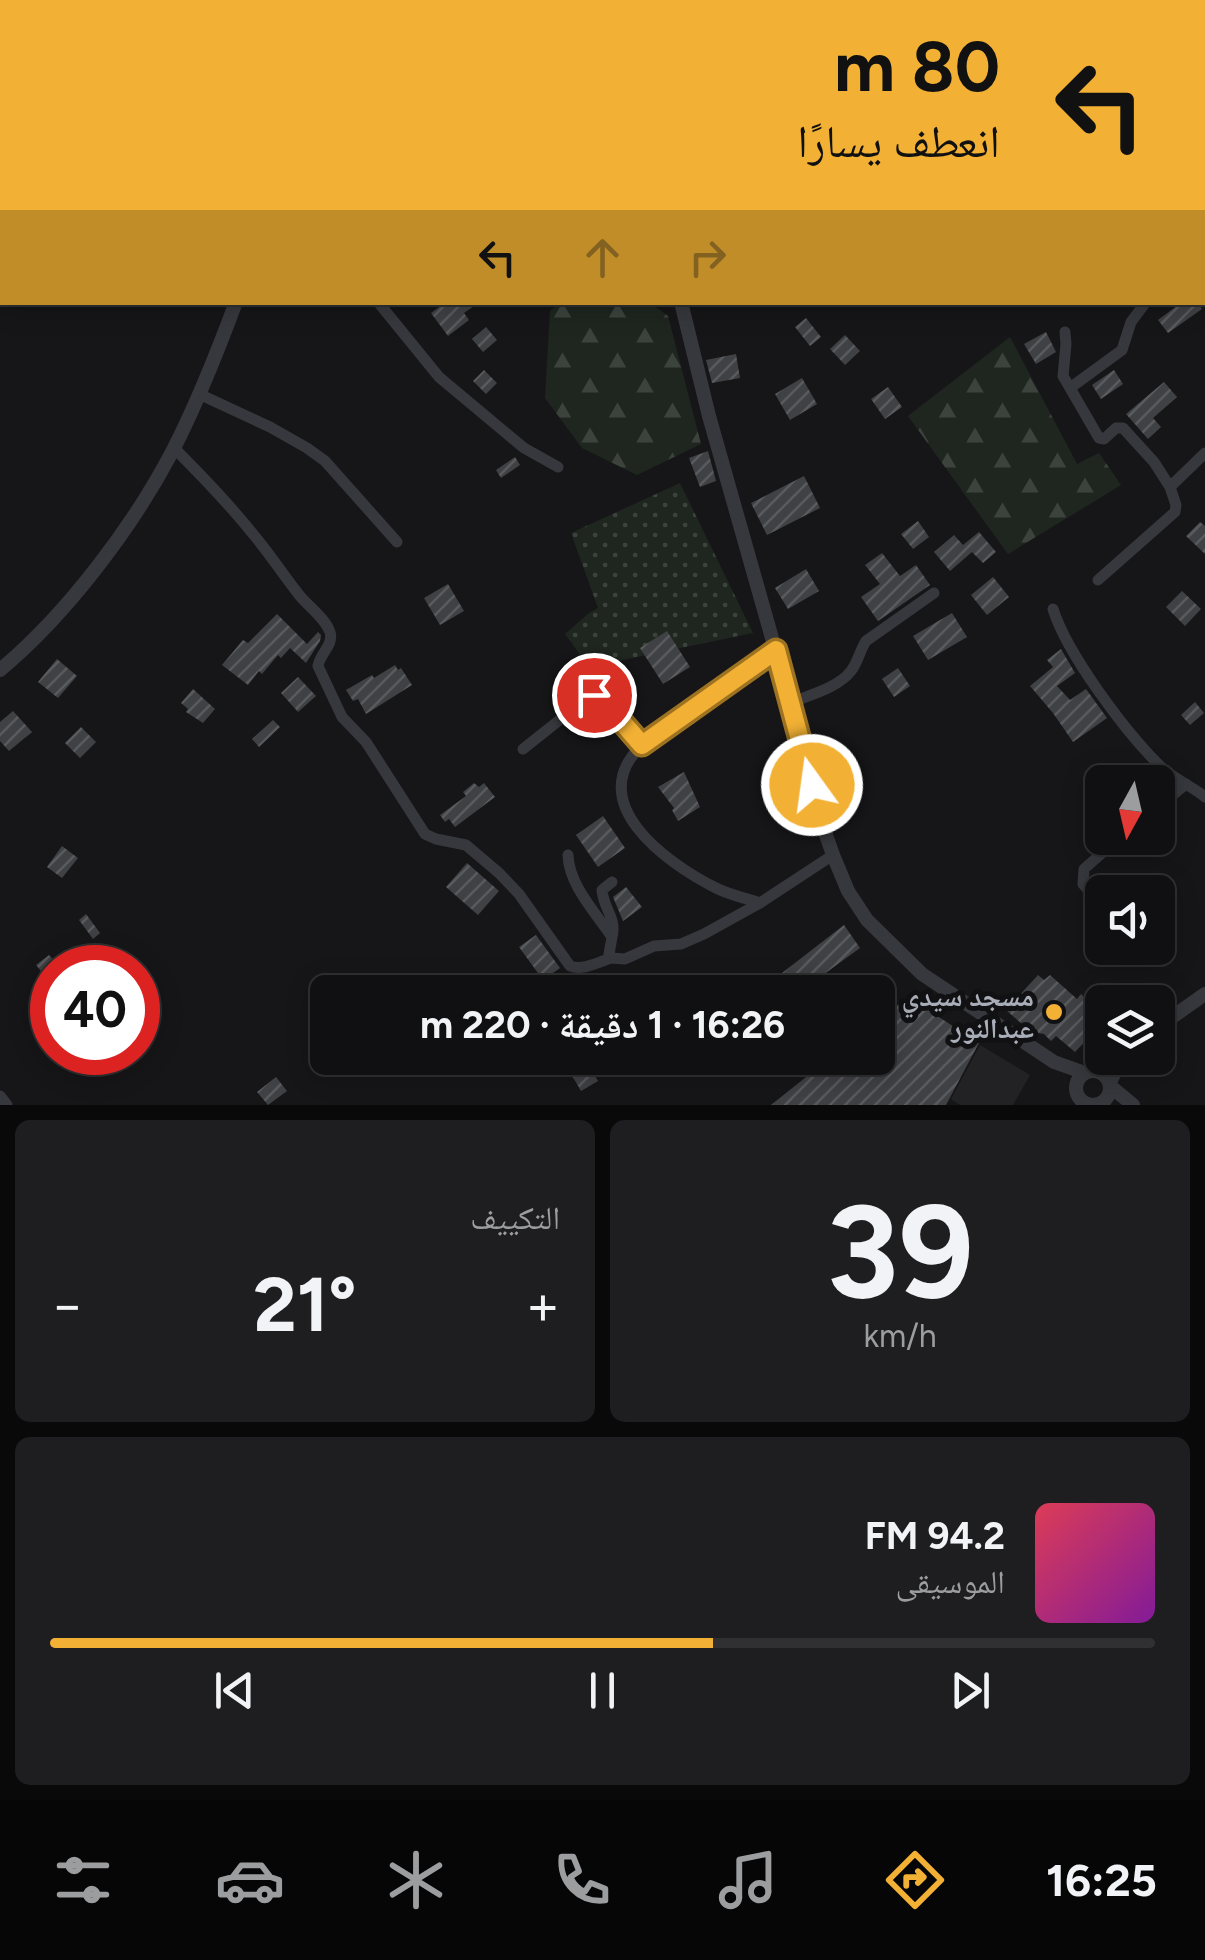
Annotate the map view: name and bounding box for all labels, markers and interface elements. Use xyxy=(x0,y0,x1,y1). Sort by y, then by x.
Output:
text: 80 m xyxy=(834,24,1000,109)
icon: left xyxy=(1035,40,1165,170)
text: انعطف يسارًا xyxy=(797,114,1000,168)
icon: left xyxy=(470,230,525,285)
icon: ahead xyxy=(575,230,630,285)
icon: right xyxy=(680,230,735,285)
pin xyxy=(552,653,637,738)
icon: arrive xyxy=(567,668,622,723)
position arrow xyxy=(760,733,864,837)
north arrow xyxy=(1085,765,1175,855)
map controls xyxy=(1085,765,1175,1075)
button: sound xyxy=(1085,875,1175,965)
speed limit sign: 40 xyxy=(30,945,160,1075)
place label: مسجد سيدي عبدالنور xyxy=(902,979,1034,1045)
button: layers xyxy=(1085,985,1175,1075)
marker: مسجد سيدي عبدالنور xyxy=(1043,1001,1065,1023)
text: 16:26 · 1 دقيقة · 220 m xyxy=(420,1002,785,1048)
text: 39 xyxy=(826,1174,974,1330)
text: التكييف xyxy=(470,1199,560,1237)
text: 21° xyxy=(253,1260,357,1350)
text: − xyxy=(50,1272,84,1338)
text: + xyxy=(526,1272,560,1338)
text: km/h xyxy=(863,1317,937,1355)
text: 94.2 FM xyxy=(865,1513,1005,1559)
text: الموسيقى xyxy=(895,1563,1005,1601)
icon: previous xyxy=(207,1663,262,1718)
icon: pause xyxy=(575,1663,630,1718)
icon: next xyxy=(943,1663,998,1718)
icon: filters xyxy=(48,1845,118,1915)
icon: car xyxy=(215,1845,285,1915)
icon: climate xyxy=(381,1845,451,1915)
icon: phone xyxy=(547,1845,617,1915)
icon: music xyxy=(713,1845,783,1915)
icon: directions xyxy=(880,1845,950,1915)
text: 16:25 xyxy=(1046,1853,1157,1907)

